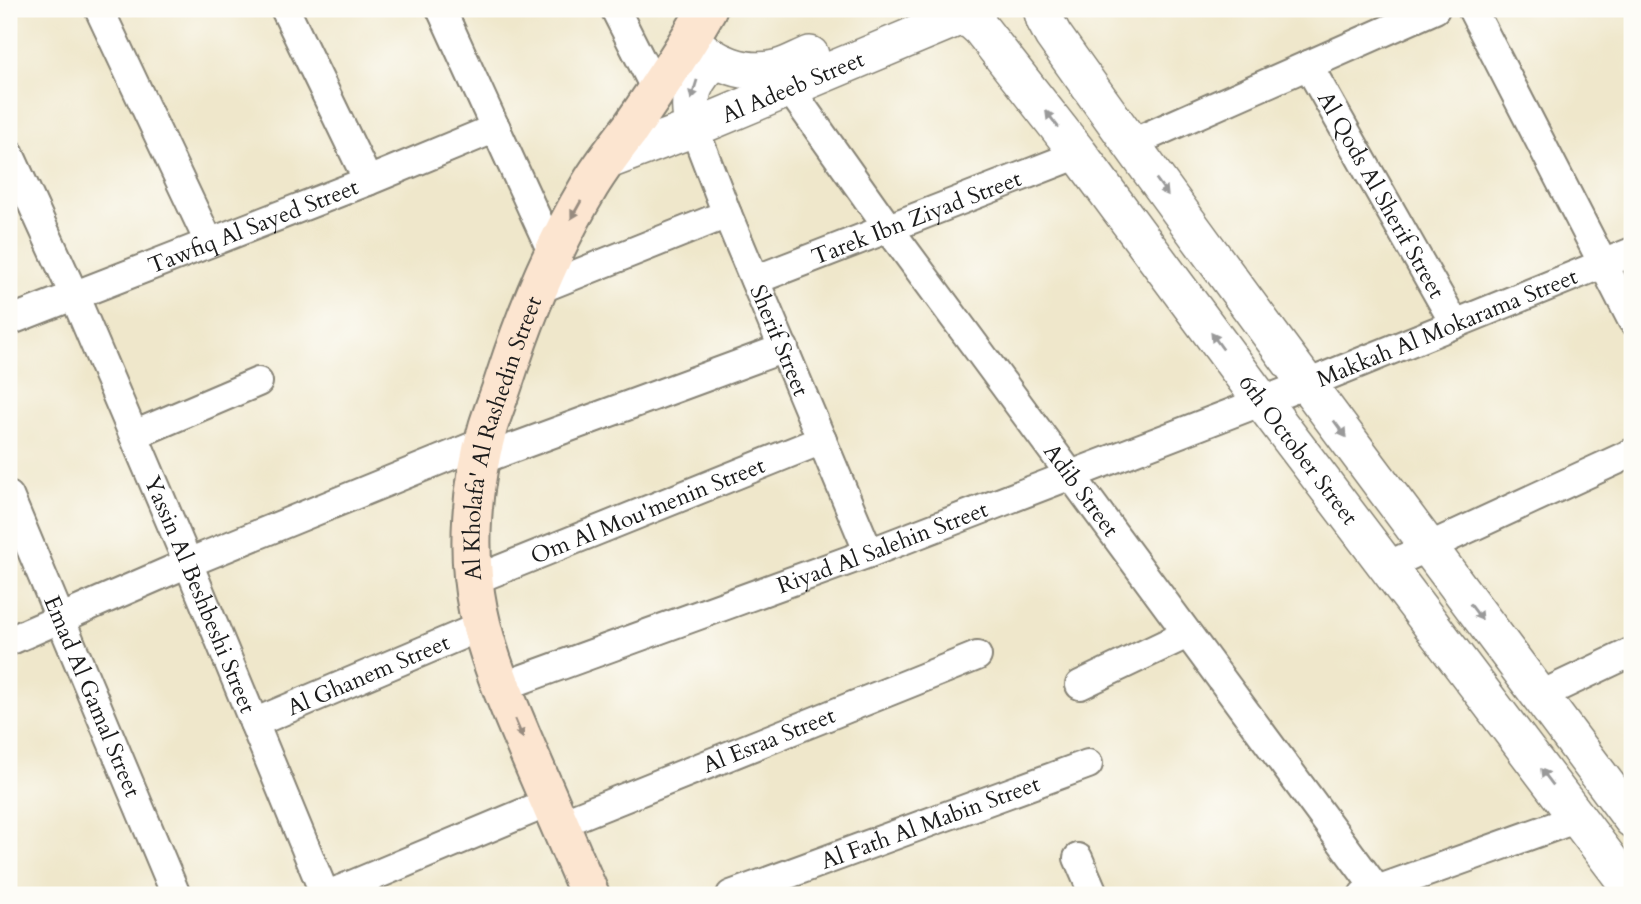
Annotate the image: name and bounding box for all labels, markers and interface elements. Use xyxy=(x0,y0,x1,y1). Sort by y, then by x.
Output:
street label: Al Adeeb Street xyxy=(717,43,869,130)
one-way arrow xyxy=(688,80,698,101)
street label: Al Qods Al Sherif Street xyxy=(1310,85,1453,304)
one-way arrow xyxy=(1045,111,1060,129)
street label: Tarek Ibn Ziyad Street xyxy=(807,163,1026,272)
street label: Tawfiq Al Sayed Street xyxy=(144,171,363,281)
one-way arrow xyxy=(1155,178,1169,196)
one-way arrow xyxy=(571,200,583,220)
street label: Makkah Al Mokarama Street xyxy=(1312,260,1582,394)
street label: Sherif Street xyxy=(743,280,817,401)
street label: Al Kholafa' Al Rashedin Street xyxy=(456,291,549,582)
one-way arrow xyxy=(1211,332,1225,350)
street label: 6th October Street xyxy=(1232,368,1366,531)
one-way arrow xyxy=(1333,420,1347,438)
street label: Adib Street xyxy=(1037,437,1126,543)
street label: Om Al Mou'menin Street xyxy=(526,449,769,571)
street label: Yassin Al Beshbeshi Street xyxy=(137,471,264,717)
street label: Riyad Al Salehin Street xyxy=(772,493,992,601)
street label: Emad Al Gamal Street xyxy=(37,591,149,802)
one-way arrow xyxy=(1469,602,1483,621)
street label: Al Ghanem Street xyxy=(282,626,454,723)
street label: Al Esraa Street xyxy=(698,699,840,780)
one-way arrow xyxy=(513,719,524,740)
one-way arrow xyxy=(1540,767,1554,786)
street label: Al Fath Al Mabin Street xyxy=(816,768,1044,876)

